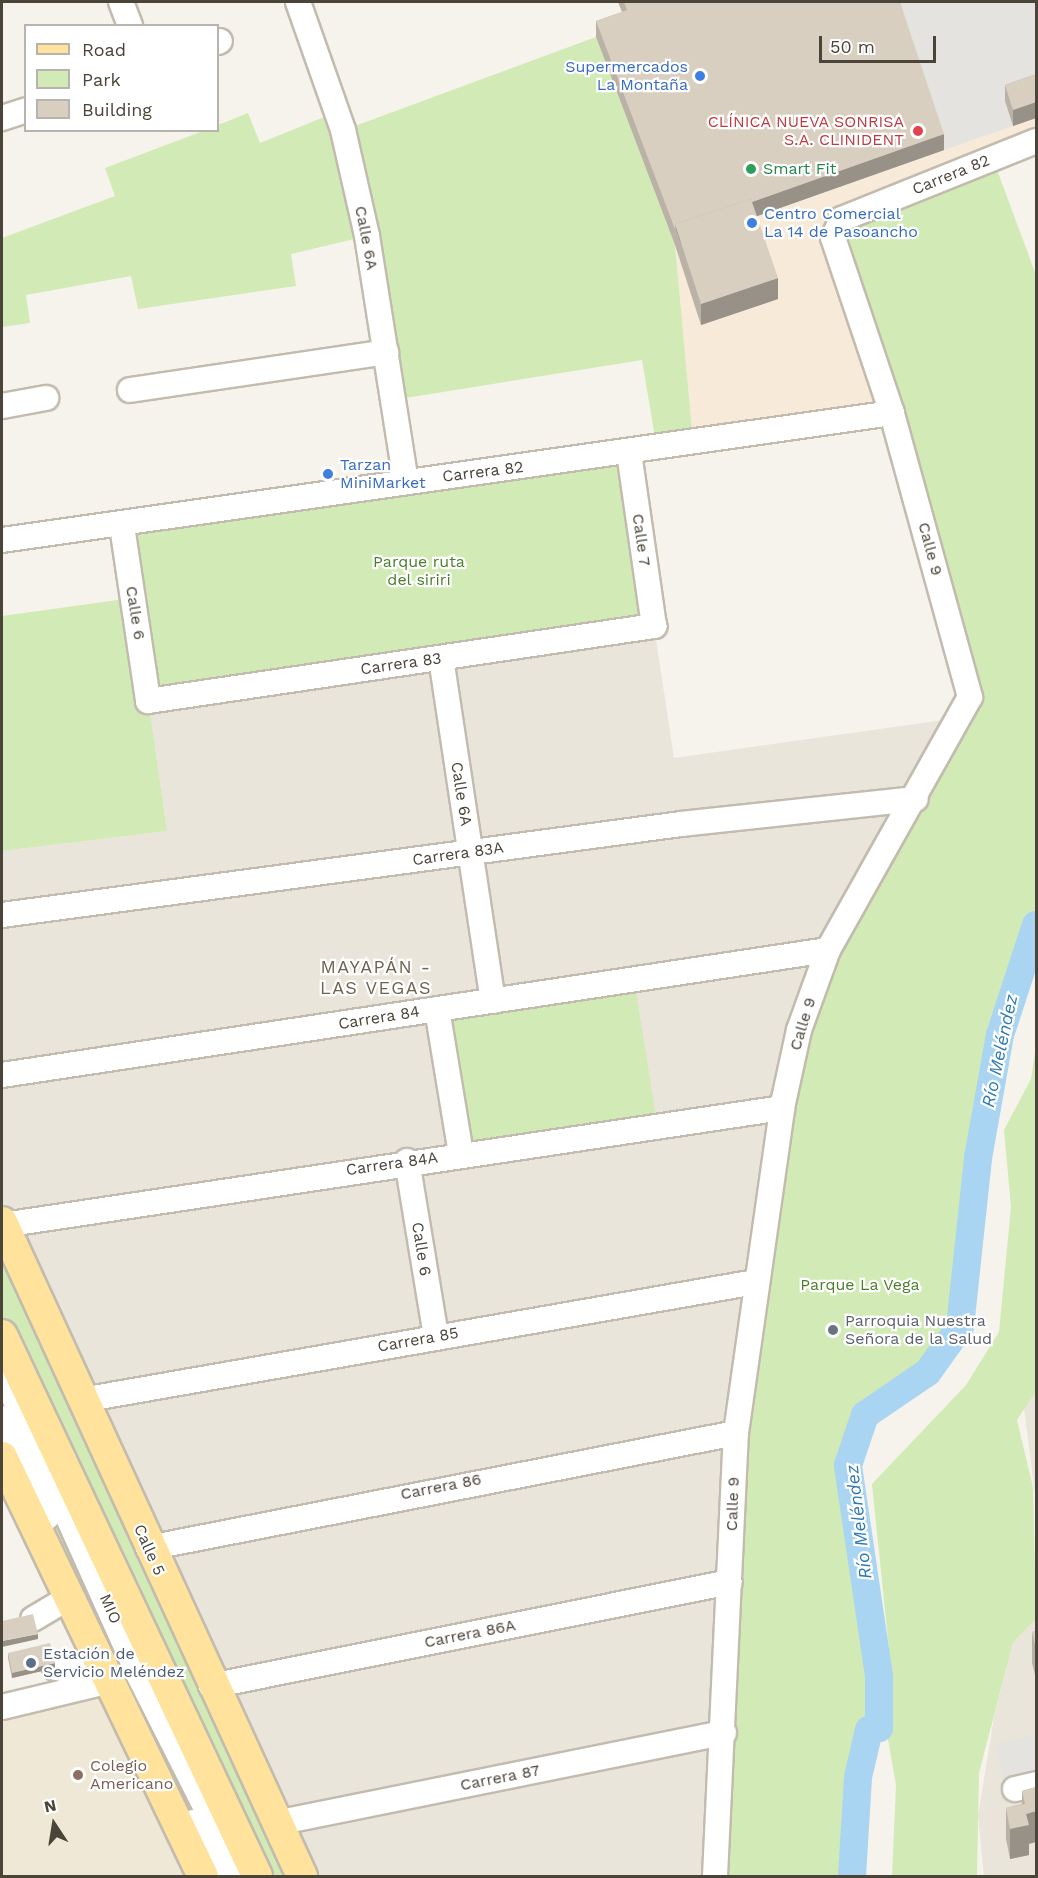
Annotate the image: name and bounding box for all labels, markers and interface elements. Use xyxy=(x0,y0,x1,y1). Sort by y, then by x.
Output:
legend xyxy=(24,24,219,132)
scale bar xyxy=(822,24,939,62)
text: 50 m xyxy=(830,36,875,57)
text: Road xyxy=(82,39,126,60)
place label: Supermercados La Montaña xyxy=(565,57,688,95)
text: Park xyxy=(82,69,121,90)
marker: Supermercados La Montaña xyxy=(693,69,707,83)
text: Building xyxy=(82,99,152,120)
place label: CLÍNICA NUEVA SONRISA S.A. CLINIDENT xyxy=(707,112,904,150)
marker: CLÍNICA NUEVA SONRISA S.A. CLINIDENT xyxy=(909,122,927,140)
street label: Carrera 82 xyxy=(909,151,993,199)
place label: Smart Fit xyxy=(763,159,836,179)
marker: Smart Fit xyxy=(744,162,758,176)
street label: Calle 6A xyxy=(350,204,382,272)
place label: Centro Comercial La 14 de Pasoancho xyxy=(764,204,919,242)
marker: Centro Comercial La 14 de Pasoancho xyxy=(745,216,759,230)
place label: Tarzan MiniMarket xyxy=(340,455,426,493)
street label: Carrera 82 xyxy=(441,457,525,487)
marker: Tarzan MiniMarket xyxy=(321,467,335,481)
street label: Calle 7 xyxy=(628,512,654,568)
street label: Calle 9 xyxy=(914,520,946,578)
park label: Parque ruta del siriri xyxy=(373,552,465,590)
street label: Calle 6 xyxy=(121,585,149,641)
street label: Carrera 83 xyxy=(359,649,443,679)
street label: Calle 6A xyxy=(446,760,476,828)
street label: Carrera 83A xyxy=(411,838,505,870)
district label: MAYAPÁN - LAS VEGAS xyxy=(320,957,432,1000)
water label: Río Meléndez xyxy=(977,993,1023,1109)
street label: Calle 9 xyxy=(786,995,820,1053)
street label: Carrera 84 xyxy=(337,1002,421,1034)
street label: Carrera 84A xyxy=(345,1148,439,1180)
street label: Calle 6 xyxy=(407,1221,435,1277)
park label: Parque La Vega xyxy=(800,1275,920,1295)
place label: Parroquia Nuestra Señora de la Salud xyxy=(845,1311,993,1349)
street label: Carrera 85 xyxy=(376,1323,460,1357)
marker: Parroquia Nuestra Señora de la Salud xyxy=(826,1323,840,1337)
water label: Río Meléndez xyxy=(841,1464,877,1580)
street label: Carrera 86 xyxy=(399,1470,483,1504)
street label: Calle 9 xyxy=(722,1476,744,1532)
street label: Calle 5 xyxy=(129,1522,169,1578)
street label: MIO xyxy=(95,1591,125,1627)
street label: Carrera 86A xyxy=(423,1616,517,1652)
place label: Estación de Servicio Meléndez xyxy=(43,1644,184,1682)
marker: Estación de Servicio Meléndez xyxy=(24,1656,38,1670)
place label: Colegio Americano xyxy=(90,1756,173,1794)
street label: Carrera 87 xyxy=(458,1761,542,1795)
marker: Colegio Americano xyxy=(71,1768,85,1782)
north arrow xyxy=(24,1794,84,1854)
text: N xyxy=(42,1795,58,1816)

